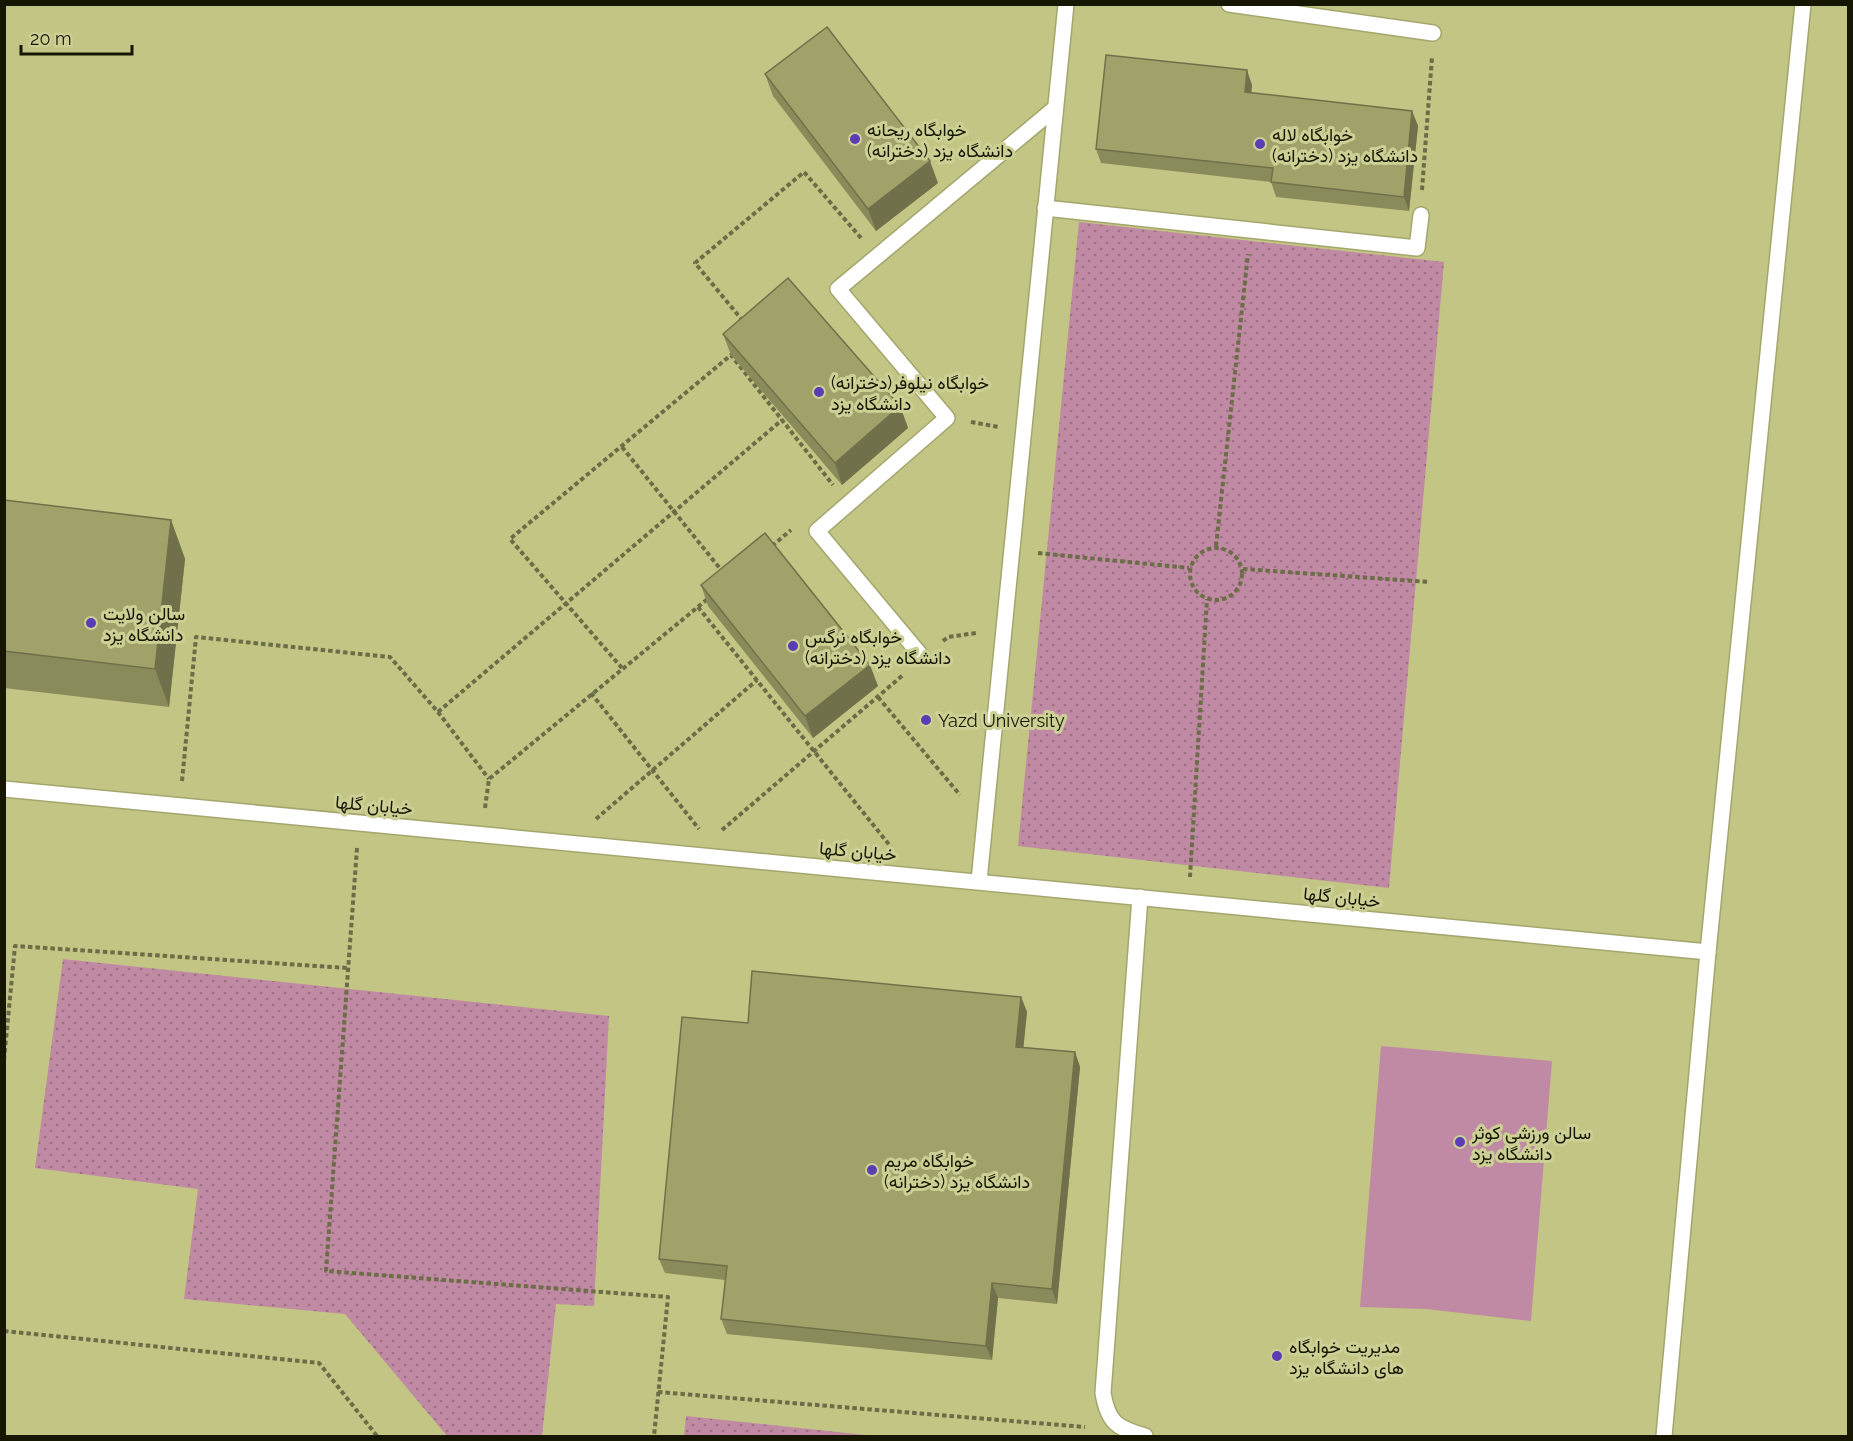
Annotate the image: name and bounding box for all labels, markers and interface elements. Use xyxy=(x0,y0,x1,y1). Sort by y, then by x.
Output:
scale bar xyxy=(21,18,132,56)
text: 20 m xyxy=(30,28,72,49)
place label: خوابگاه ریحانه (دخترانه) دانشگاه یزد xyxy=(867,119,1013,162)
place label: خوابگاه لاله (دخترانه) دانشگاه یزد xyxy=(1272,124,1418,167)
marker: خوابگاه ریحانه (دخترانه) دانشگاه یزد xyxy=(848,132,862,146)
marker: خوابگاه لاله (دخترانه) دانشگاه یزد xyxy=(1253,137,1267,151)
place label: خوابگاه نیلوفر(دخترانه) دانشگاه یزد xyxy=(831,372,989,415)
marker: خوابگاه نیلوفر(دخترانه) دانشگاه یزد xyxy=(812,385,826,399)
place label: سالن ولایت دانشگاه یزد xyxy=(103,603,185,646)
marker: سالن ولایت دانشگاه یزد xyxy=(84,616,98,630)
place label: خوابگاه نرگس (دخترانه) دانشگاه یزد xyxy=(805,626,951,669)
marker: خوابگاه نرگس (دخترانه) دانشگاه یزد xyxy=(786,639,800,653)
place label: Yazd University xyxy=(938,710,1065,731)
marker: Yazd University xyxy=(919,713,933,727)
street label: خیابان گلها xyxy=(334,791,414,820)
street label: خیابان گلها xyxy=(818,837,898,866)
street label: خیابان گلها xyxy=(1302,883,1382,912)
place label: سالن ورزشی کوثر دانشگاه یزد xyxy=(1471,1122,1591,1165)
marker: سالن ورزشی کوثر دانشگاه یزد xyxy=(1453,1135,1467,1149)
place label: خوابگاه مریم (دخترانه) دانشگاه یزد xyxy=(884,1150,1030,1193)
marker: خوابگاه مریم (دخترانه) دانشگاه یزد xyxy=(865,1163,879,1177)
place label: مدیریت خوابگاه های دانشگاه یزد xyxy=(1289,1336,1404,1379)
marker: مدیریت خوابگاه های دانشگاه یزد xyxy=(1270,1349,1284,1363)

